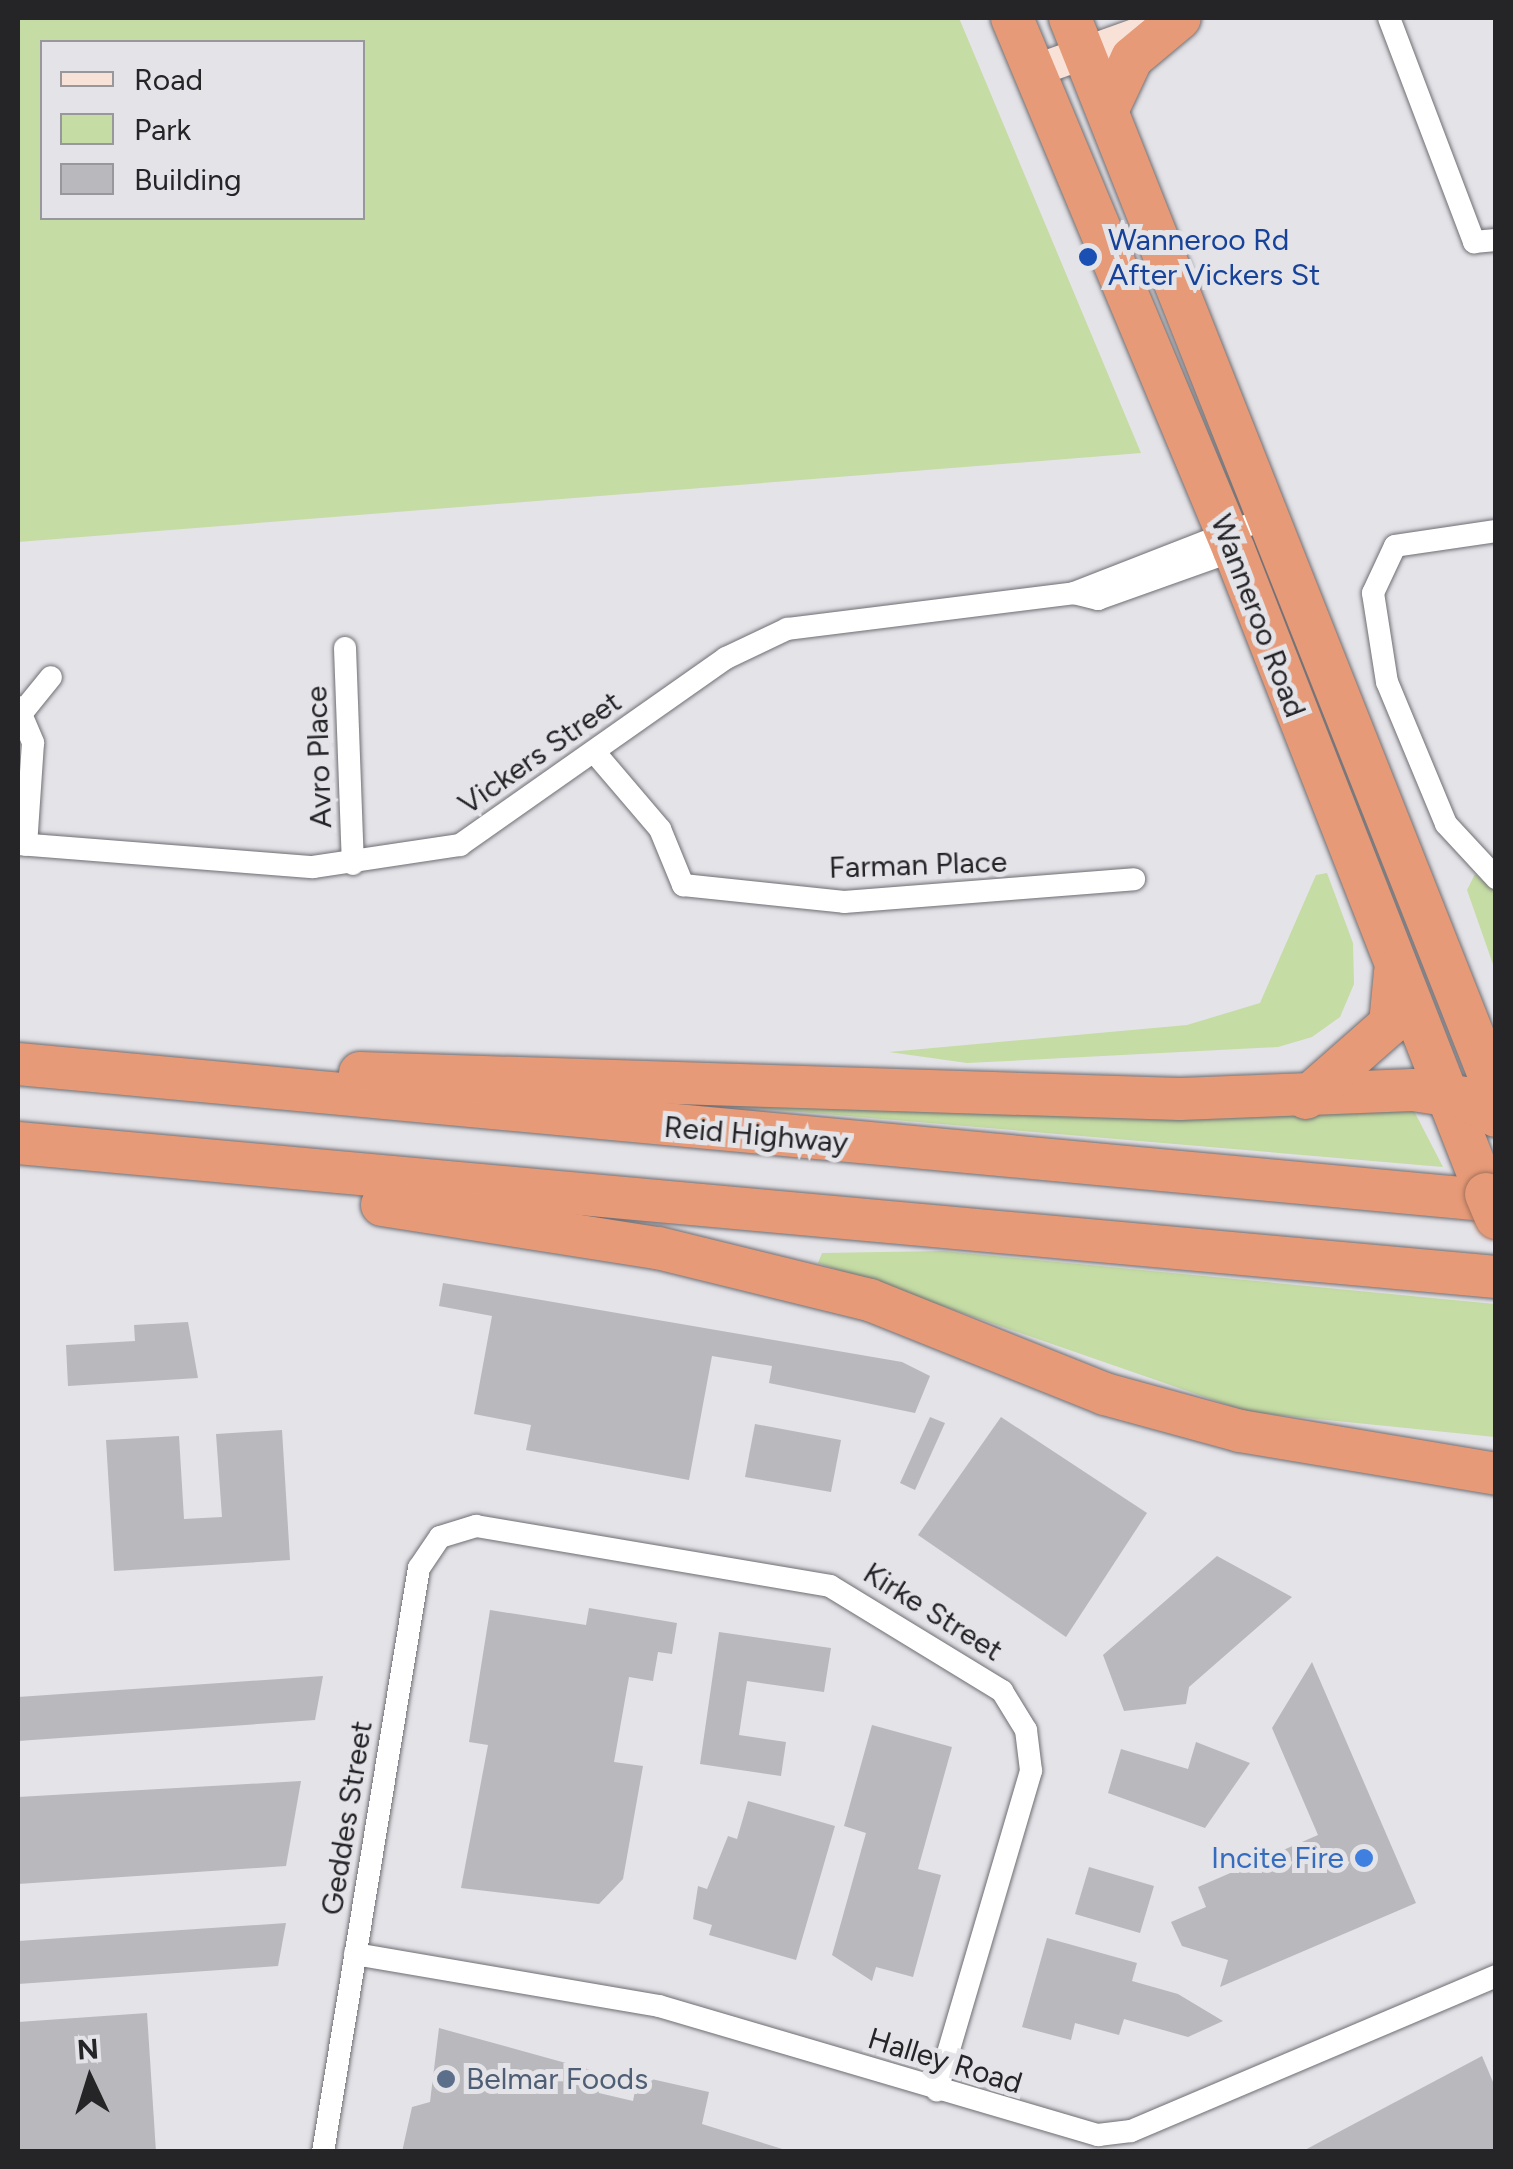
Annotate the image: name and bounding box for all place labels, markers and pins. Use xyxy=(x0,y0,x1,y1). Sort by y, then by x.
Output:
place label: Wanneroo Rd After Vickers St xyxy=(1108,222,1320,292)
marker: Wanneroo Rd After Vickers St xyxy=(1077,246,1099,268)
place label: Incite Fire xyxy=(1211,1840,1344,1876)
marker: Incite Fire xyxy=(1353,1847,1375,1869)
place label: Belmar Foods xyxy=(466,2061,648,2097)
marker: Belmar Foods xyxy=(435,2068,457,2090)

